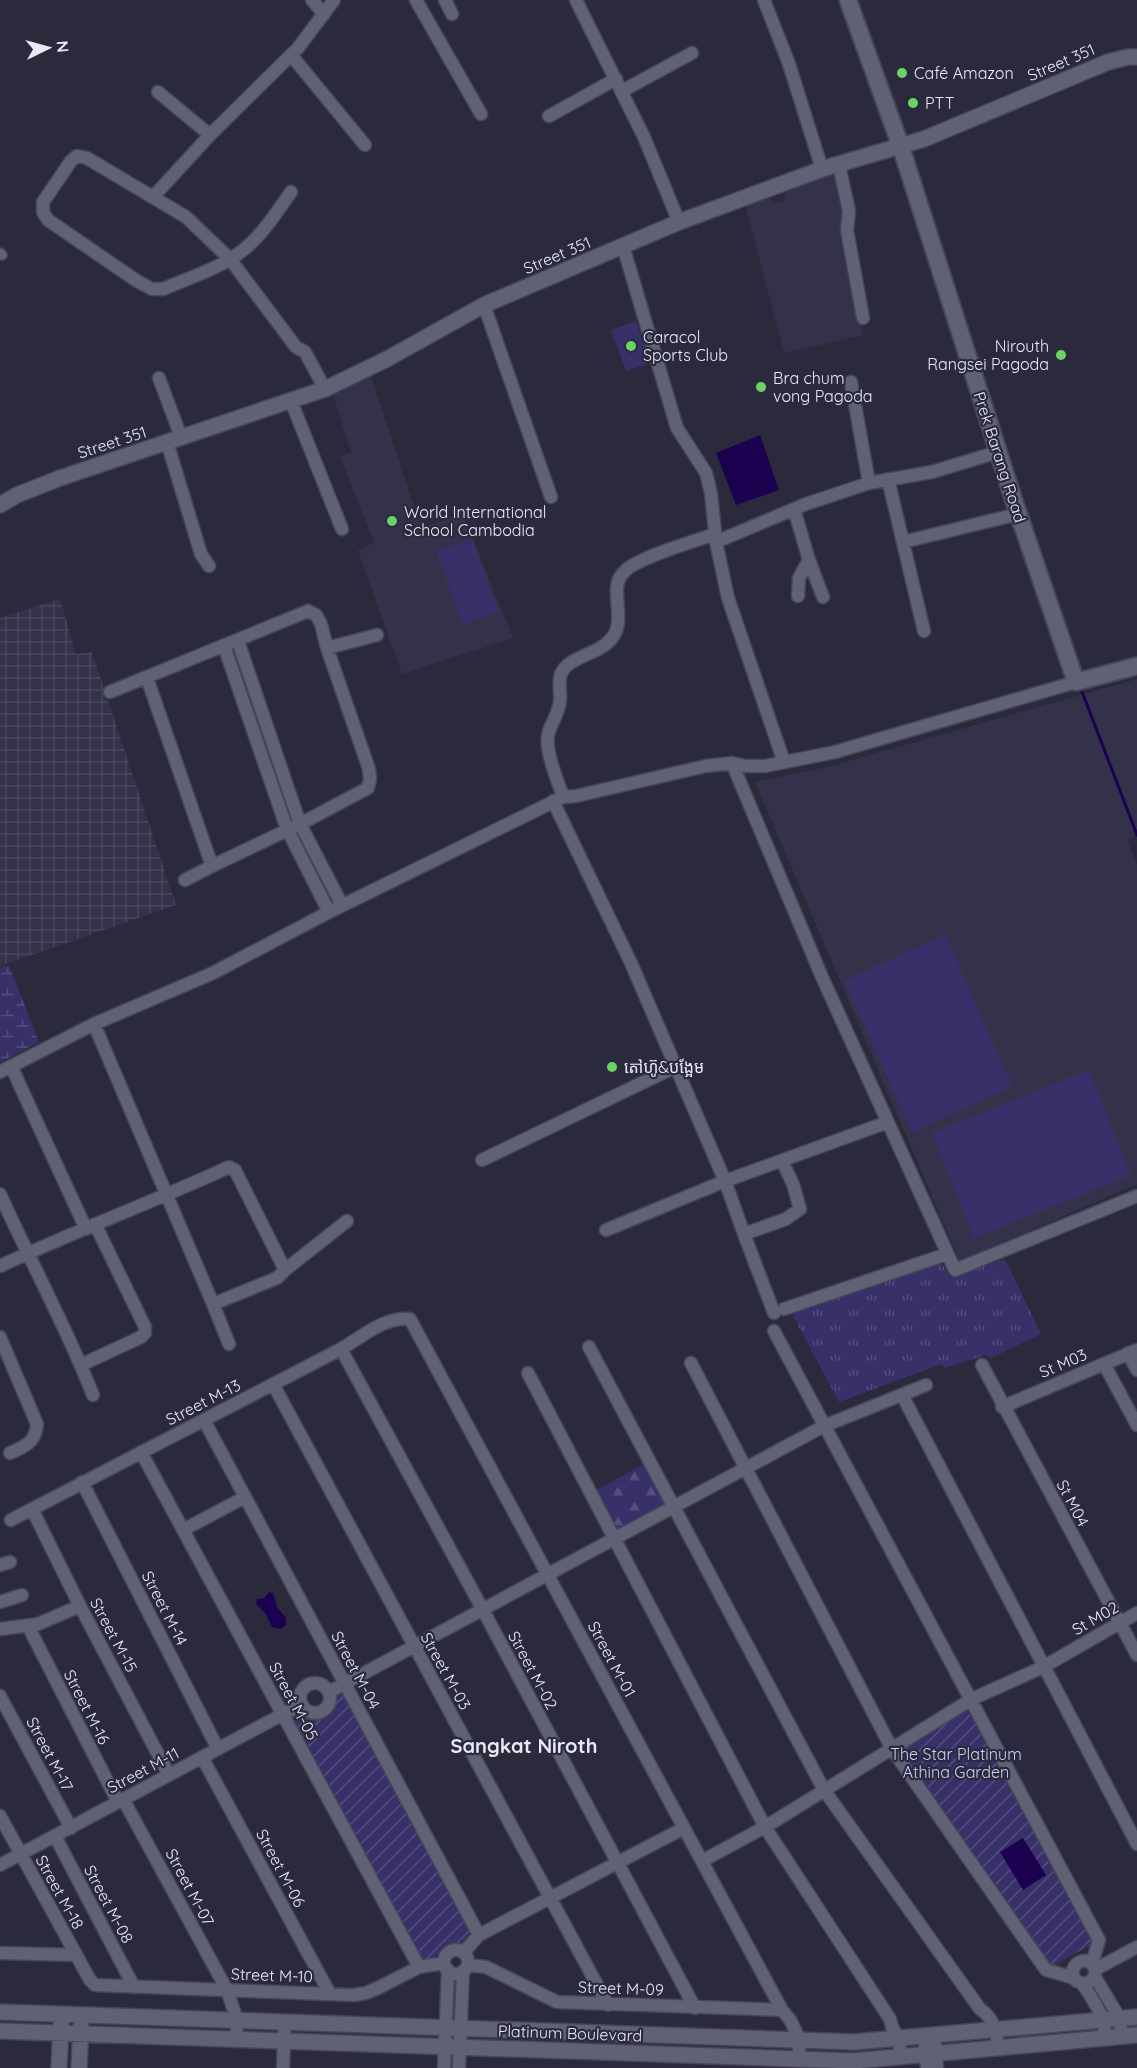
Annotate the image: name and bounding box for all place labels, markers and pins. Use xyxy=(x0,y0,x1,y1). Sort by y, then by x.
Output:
place label: Café Amazon xyxy=(914,63,1014,83)
marker: Café Amazon xyxy=(895,66,909,80)
place label: PTT xyxy=(925,93,955,113)
marker: PTT xyxy=(906,96,920,110)
place label: Caracol Sports Club xyxy=(643,327,728,365)
place label: Nirouth Rangsei Pagoda xyxy=(927,336,1049,374)
marker: Caracol Sports Club xyxy=(624,339,638,353)
marker: Nirouth Rangsei Pagoda xyxy=(1054,348,1068,362)
place label: Bra chum vong Pagoda xyxy=(773,368,873,406)
marker: Bra chum vong Pagoda xyxy=(754,380,768,394)
place label: World International School Cambodia xyxy=(404,502,547,540)
marker: World International School Cambodia xyxy=(385,514,399,528)
place label: តៅហ៊ូ&បង្អែម xyxy=(624,1057,704,1077)
marker: តៅហ៊ូ&បង្អែម xyxy=(605,1060,619,1074)

